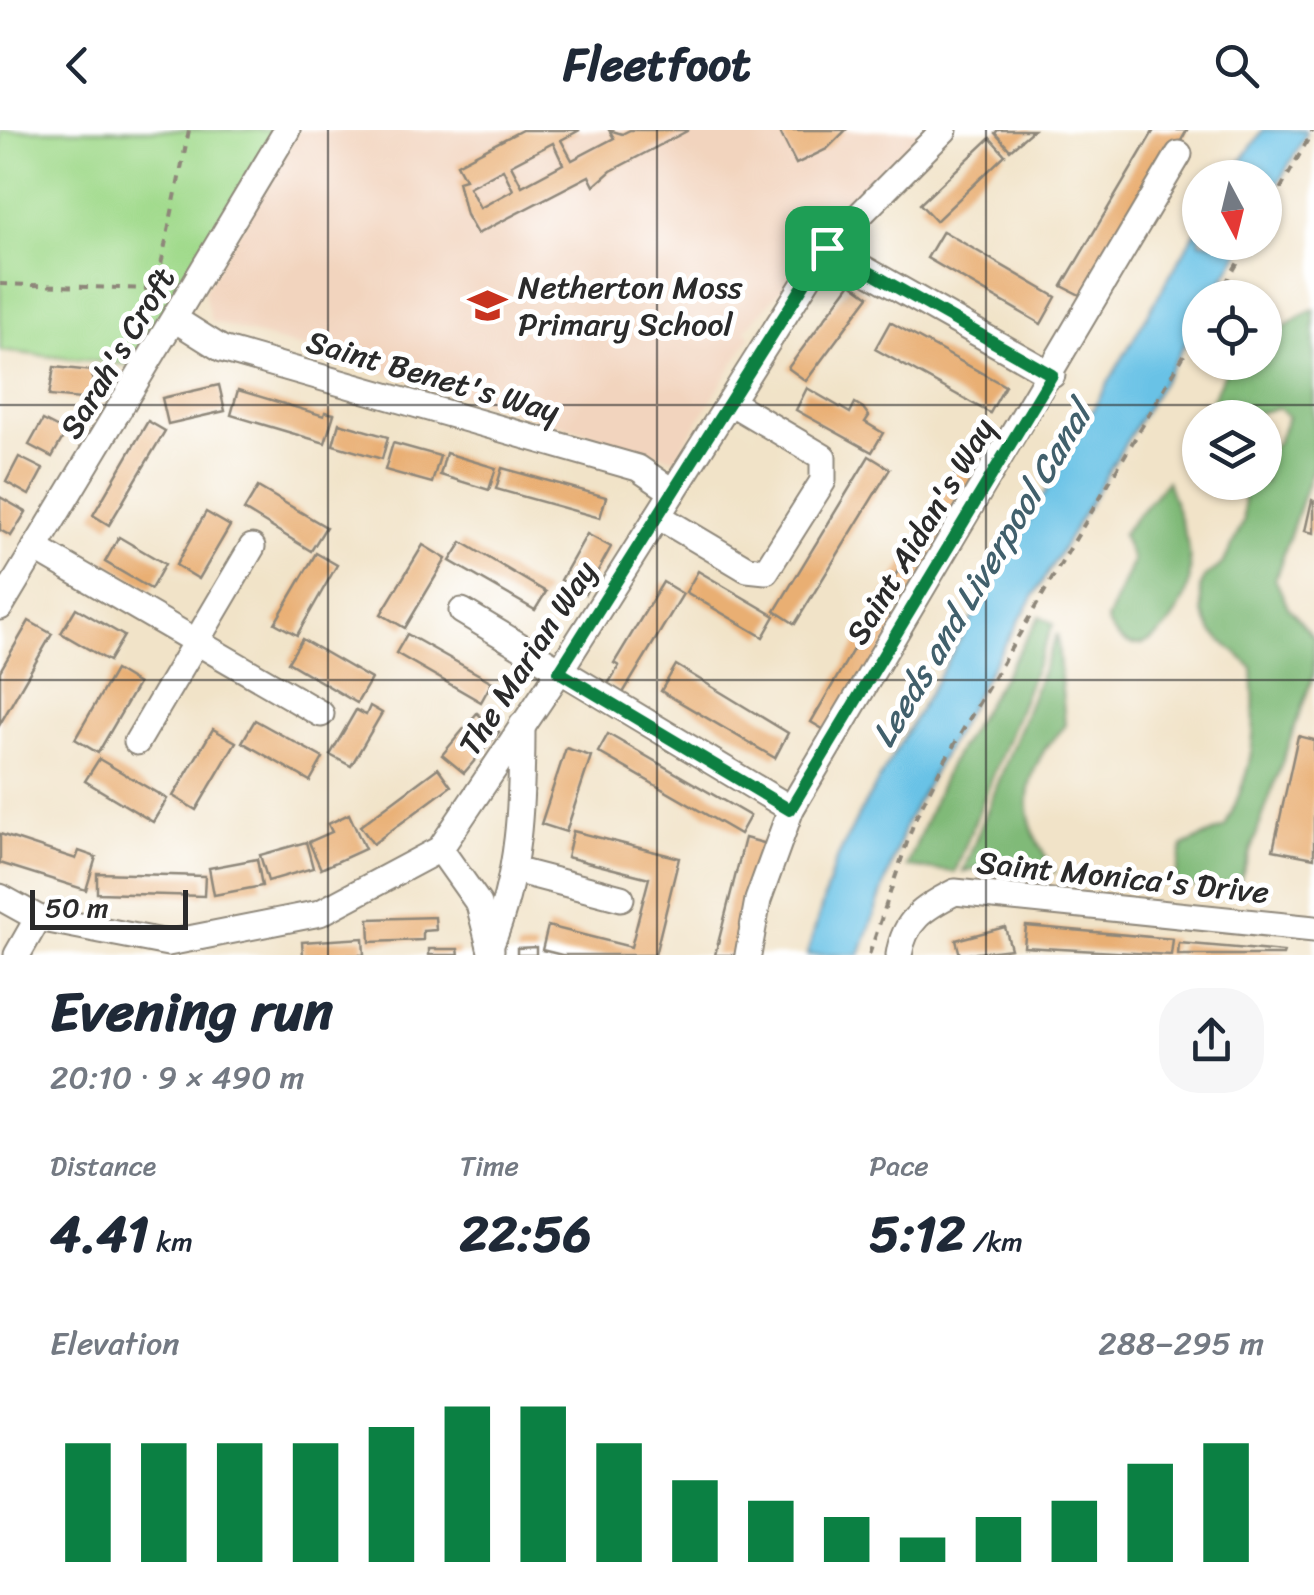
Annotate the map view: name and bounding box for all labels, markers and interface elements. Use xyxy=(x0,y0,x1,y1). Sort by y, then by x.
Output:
text: Fleetfoot xyxy=(563,25,751,105)
icon: back xyxy=(50,38,105,93)
icon: search xyxy=(1209,38,1264,93)
north arrow xyxy=(1182,160,1282,260)
map controls xyxy=(1182,160,1282,500)
pin xyxy=(785,206,870,291)
icon: arrive xyxy=(800,221,855,276)
street label: Sarah's Croft xyxy=(44,256,191,450)
place label: Netherton Moss Primary School xyxy=(518,259,743,353)
button: locate xyxy=(1182,280,1282,380)
school or university icon: Netherton Moss Primary School xyxy=(467,284,509,326)
street label: Saint Benet's Way xyxy=(300,313,566,440)
water label: Leeds and Liverpool Canal xyxy=(853,384,1113,759)
button: layers xyxy=(1182,400,1282,500)
street label: Saint Aidan's Way xyxy=(830,406,1011,656)
street label: The Marian Way xyxy=(443,549,612,768)
street label: Saint Monica's Drive xyxy=(974,834,1272,921)
text: 50 m xyxy=(45,883,109,932)
scale bar xyxy=(30,885,188,930)
text: Evening run xyxy=(50,963,333,1060)
button: share xyxy=(1159,988,1264,1093)
text: 20:10 · 9 × 490 m xyxy=(50,1049,304,1106)
text: Distance xyxy=(50,1141,156,1190)
text: Time xyxy=(460,1141,519,1190)
text: Pace xyxy=(869,1141,929,1190)
text: 4.41 xyxy=(50,1190,149,1279)
text: 22:56 xyxy=(460,1190,591,1279)
text: 5:12 xyxy=(869,1190,965,1279)
text: km xyxy=(149,1217,193,1266)
text: /km xyxy=(965,1217,1023,1266)
text: Elevation xyxy=(50,1315,180,1372)
text: 288–295 m xyxy=(1098,1315,1264,1372)

